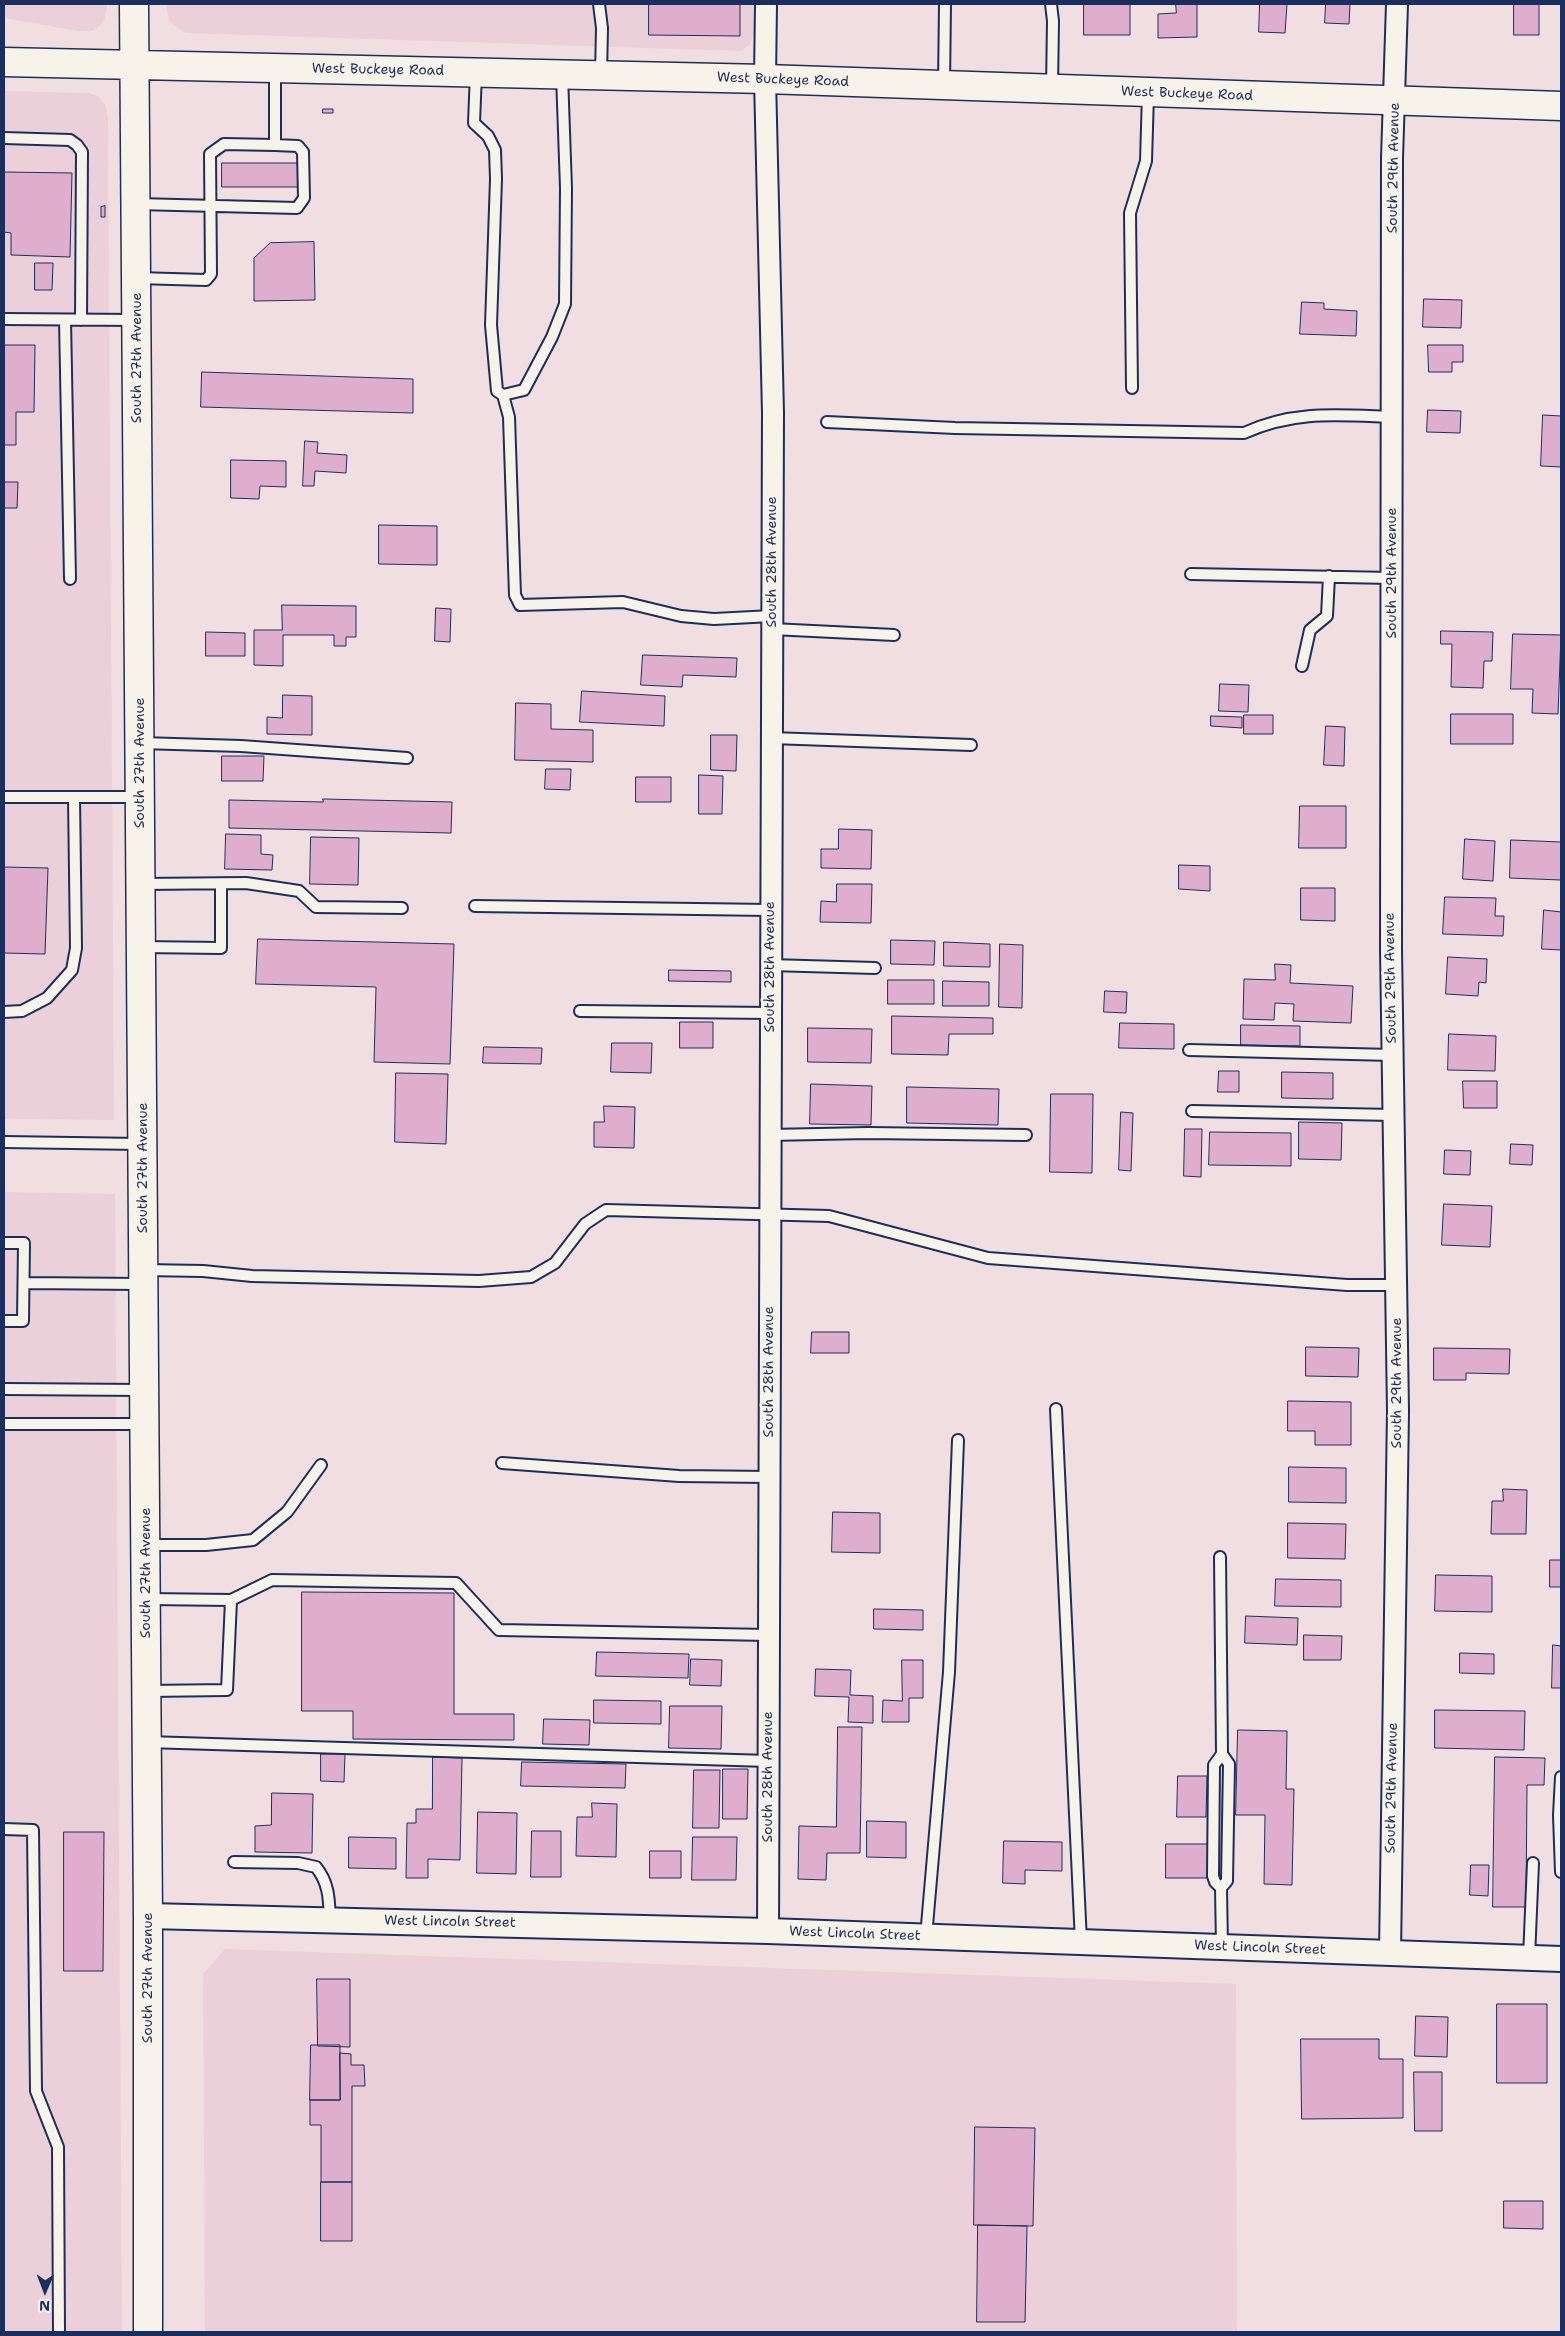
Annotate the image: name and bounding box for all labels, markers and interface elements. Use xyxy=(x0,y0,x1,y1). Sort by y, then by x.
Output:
street label: West Buckeye Road xyxy=(312,60,444,80)
street label: West Buckeye Road xyxy=(717,69,849,91)
street label: West Buckeye Road xyxy=(1121,83,1253,105)
street label: South 29th Avenue xyxy=(1384,102,1404,234)
street label: South 27th Avenue xyxy=(129,293,145,423)
street label: South 28th Avenue xyxy=(764,496,780,628)
street label: South 29th Avenue xyxy=(1384,508,1400,638)
street label: South 27th Avenue xyxy=(132,698,148,828)
street label: South 28th Avenue xyxy=(762,901,778,1033)
street label: South 29th Avenue xyxy=(1381,912,1401,1044)
street label: South 27th Avenue xyxy=(135,1103,151,1233)
street label: South 28th Avenue xyxy=(761,1306,777,1438)
street label: South 29th Avenue xyxy=(1389,1318,1405,1448)
street label: South 27th Avenue xyxy=(138,1508,154,1638)
street label: South 28th Avenue xyxy=(760,1711,776,1843)
street label: South 29th Avenue xyxy=(1382,1722,1402,1854)
street label: West Lincoln Street xyxy=(384,1912,516,1932)
street label: South 27th Avenue xyxy=(140,1913,156,2043)
street label: West Lincoln Street xyxy=(789,1923,921,1945)
street label: West Lincoln Street xyxy=(1194,1937,1326,1959)
north arrow xyxy=(20,2266,70,2316)
text: N xyxy=(39,2297,50,2315)

